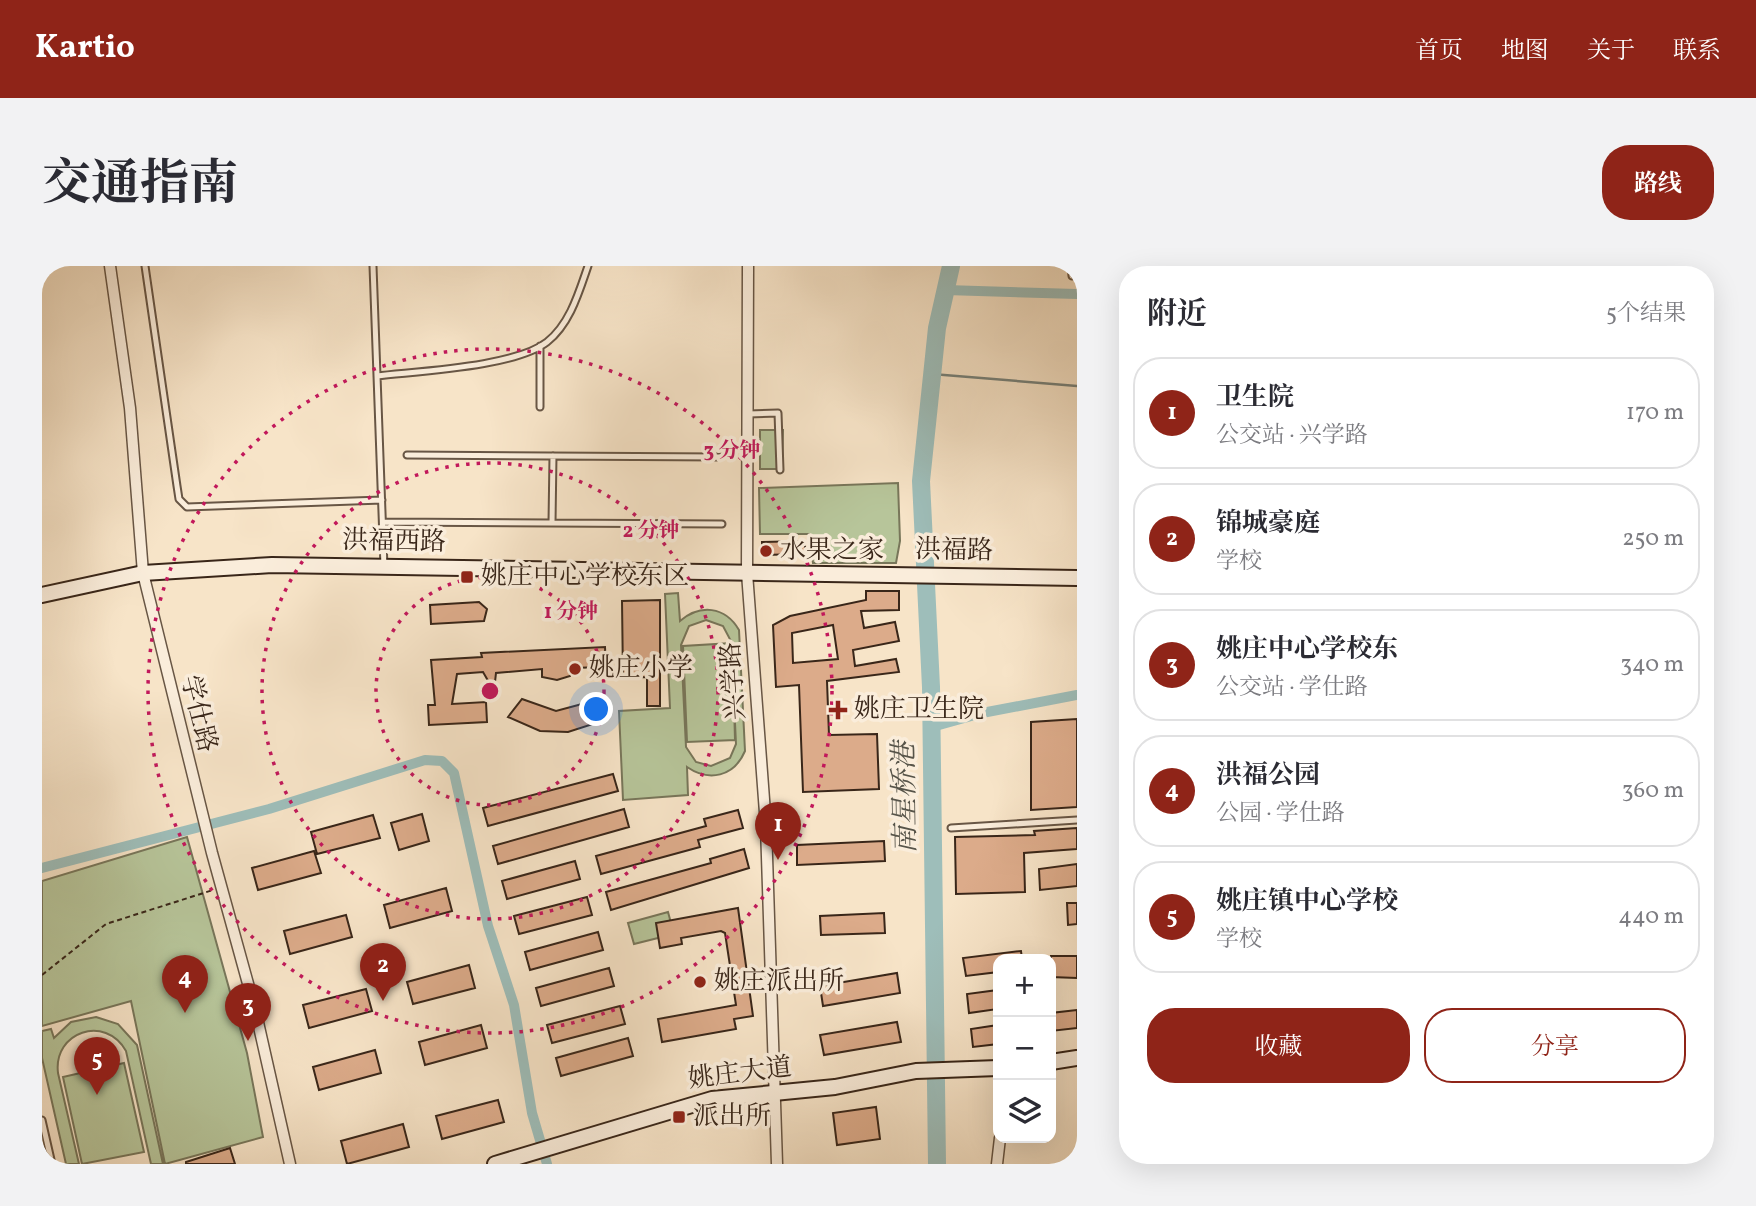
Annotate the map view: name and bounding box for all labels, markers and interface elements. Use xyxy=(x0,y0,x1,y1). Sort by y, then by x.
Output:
text: Kartio xyxy=(35,26,135,72)
text: 首页 xyxy=(1415,35,1463,69)
text: 地图 xyxy=(1501,35,1549,69)
text: 关于 xyxy=(1587,35,1635,69)
text: 联系 xyxy=(1673,35,1721,69)
button: 路线 xyxy=(1602,145,1714,220)
text: 交通指南 xyxy=(42,152,238,221)
text: 附近 xyxy=(1147,294,1207,336)
text: 5个结果 xyxy=(1606,298,1686,330)
text: 卫生院 xyxy=(1216,380,1294,416)
text: 1 xyxy=(1167,397,1177,429)
text: 170 m xyxy=(1626,397,1684,429)
text: 公交站 · 兴学路 xyxy=(1216,420,1368,452)
text: 3 分钟 xyxy=(704,437,760,466)
text: 锦城豪庭 xyxy=(1216,506,1320,542)
text: 2 分钟 xyxy=(622,517,680,546)
street label: 洪福西路 xyxy=(342,523,446,561)
text: 2 xyxy=(1166,523,1178,555)
text: 250 m xyxy=(1622,523,1684,555)
street label: 洪福路 xyxy=(915,532,993,570)
place label: 水果之家 xyxy=(780,533,884,569)
marker: 水果之家 xyxy=(758,543,774,559)
text: 学校 xyxy=(1216,546,1262,578)
place label: 姚庄中心学校东区 xyxy=(481,559,689,595)
marker: 姚庄中心学校东区 xyxy=(459,569,475,585)
text: 1 分钟 xyxy=(544,598,598,627)
text: 姚庄中心学校东 xyxy=(1216,632,1398,668)
street label: 兴学路 xyxy=(713,641,755,721)
text: 3 xyxy=(1166,649,1178,681)
text: 340 m xyxy=(1620,649,1684,681)
place label: 姚庄小学 xyxy=(589,651,693,687)
marker: 姚庄小学 xyxy=(567,661,583,677)
street label: 学仕路 xyxy=(171,672,225,756)
text: 公交站 · 学仕路 xyxy=(1216,672,1368,704)
centre of rings xyxy=(478,679,502,703)
your location xyxy=(579,692,613,726)
place label: 姚庄卫生院 xyxy=(854,692,984,728)
marker: 姚庄卫生院 xyxy=(828,700,848,720)
water label: 南星桥港 xyxy=(885,738,926,854)
text: 洪福公园 xyxy=(1216,758,1320,794)
text: 4 xyxy=(1165,775,1179,807)
text: 360 m xyxy=(1622,775,1684,807)
text: 公园 · 学仕路 xyxy=(1216,798,1345,830)
pin: 1 xyxy=(755,802,801,860)
text: 姚庄镇中心学校 xyxy=(1216,884,1398,920)
text: 5 xyxy=(1166,901,1178,933)
text: 440 m xyxy=(1618,901,1684,933)
text: 学校 xyxy=(1216,924,1262,956)
pin: 2 xyxy=(360,943,406,1001)
map controls xyxy=(993,954,1056,1143)
button: + xyxy=(993,954,1056,1017)
pin: 4 xyxy=(162,955,208,1013)
place label: 姚庄派出所 xyxy=(714,964,844,1000)
marker: 姚庄派出所 xyxy=(692,974,708,990)
pin: 3 xyxy=(225,983,271,1041)
button: 收藏 xyxy=(1147,1008,1410,1083)
button: 分享 xyxy=(1424,1008,1686,1083)
button: − xyxy=(993,1017,1056,1080)
pin: 5 xyxy=(74,1037,120,1095)
street label: 姚庄大道 xyxy=(686,1050,794,1098)
button: layers xyxy=(993,1080,1056,1143)
place label: 派出所 xyxy=(693,1099,771,1135)
marker: 派出所 xyxy=(671,1109,687,1125)

